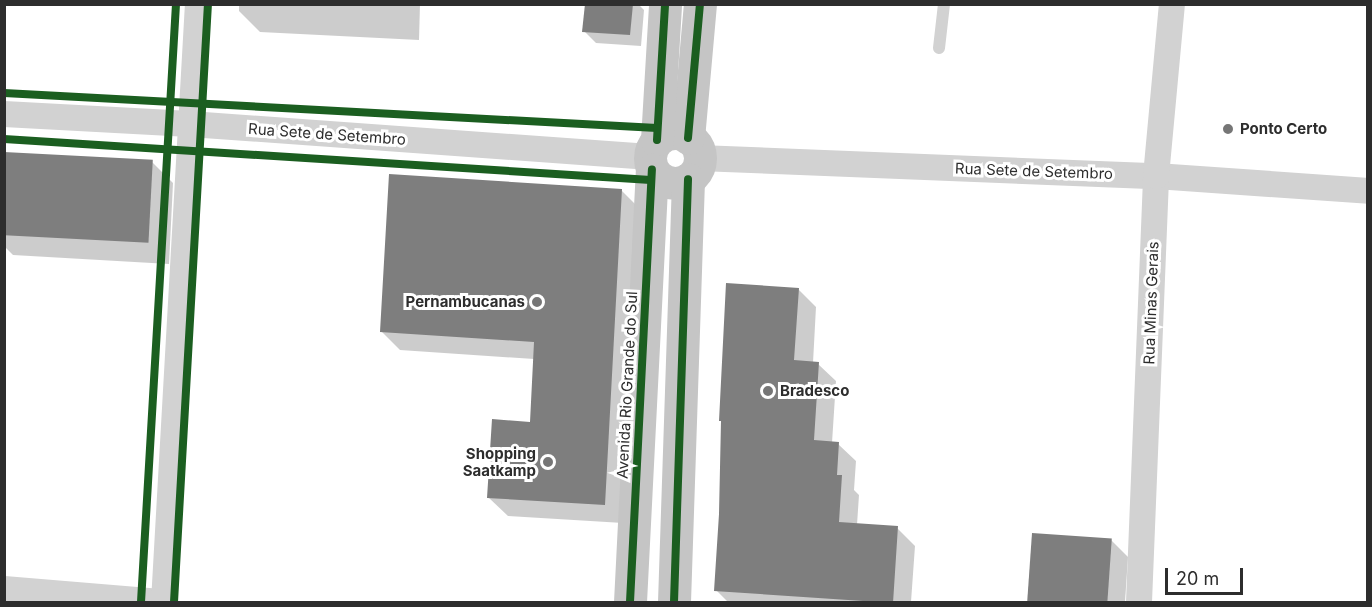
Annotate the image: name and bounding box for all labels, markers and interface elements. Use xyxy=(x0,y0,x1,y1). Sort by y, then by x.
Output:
street label: Rua Sete de Setembro xyxy=(248,120,406,148)
place label: Ponto Certo xyxy=(1240,120,1327,138)
marker: Ponto Certo xyxy=(1221,122,1235,136)
street label: Rua Sete de Setembro xyxy=(955,159,1113,183)
street label: Rua Minas Gerais xyxy=(1140,241,1162,365)
street label: Avenida Rio Grande do Sul xyxy=(613,291,641,479)
place label: Pernambucanas xyxy=(406,293,525,311)
marker: Pernambucanas xyxy=(530,295,544,309)
place label: Bradesco xyxy=(780,382,849,400)
marker: Bradesco xyxy=(761,384,775,398)
place label: Shopping Saatkamp xyxy=(463,444,536,479)
marker: Shopping Saatkamp xyxy=(541,455,555,469)
scale bar xyxy=(1168,556,1246,594)
text: 20 m xyxy=(1176,568,1219,589)

